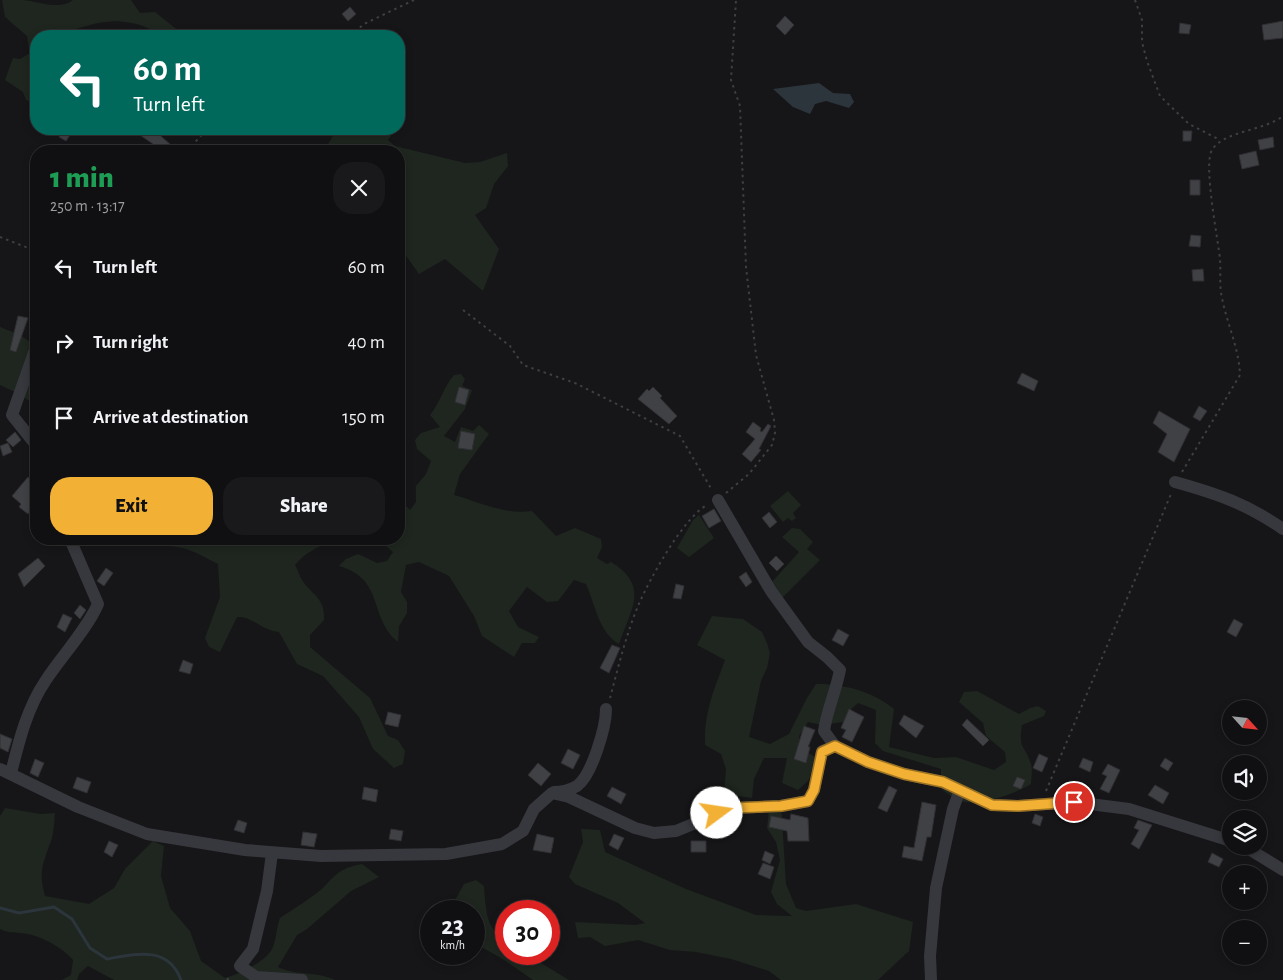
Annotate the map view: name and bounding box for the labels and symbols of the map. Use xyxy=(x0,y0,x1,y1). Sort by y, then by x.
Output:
north arrow xyxy=(1222,700,1268,745)
pin xyxy=(1053,781,1095,823)
position arrow xyxy=(690,786,742,838)
speed limit sign: 30 xyxy=(495,900,560,965)

